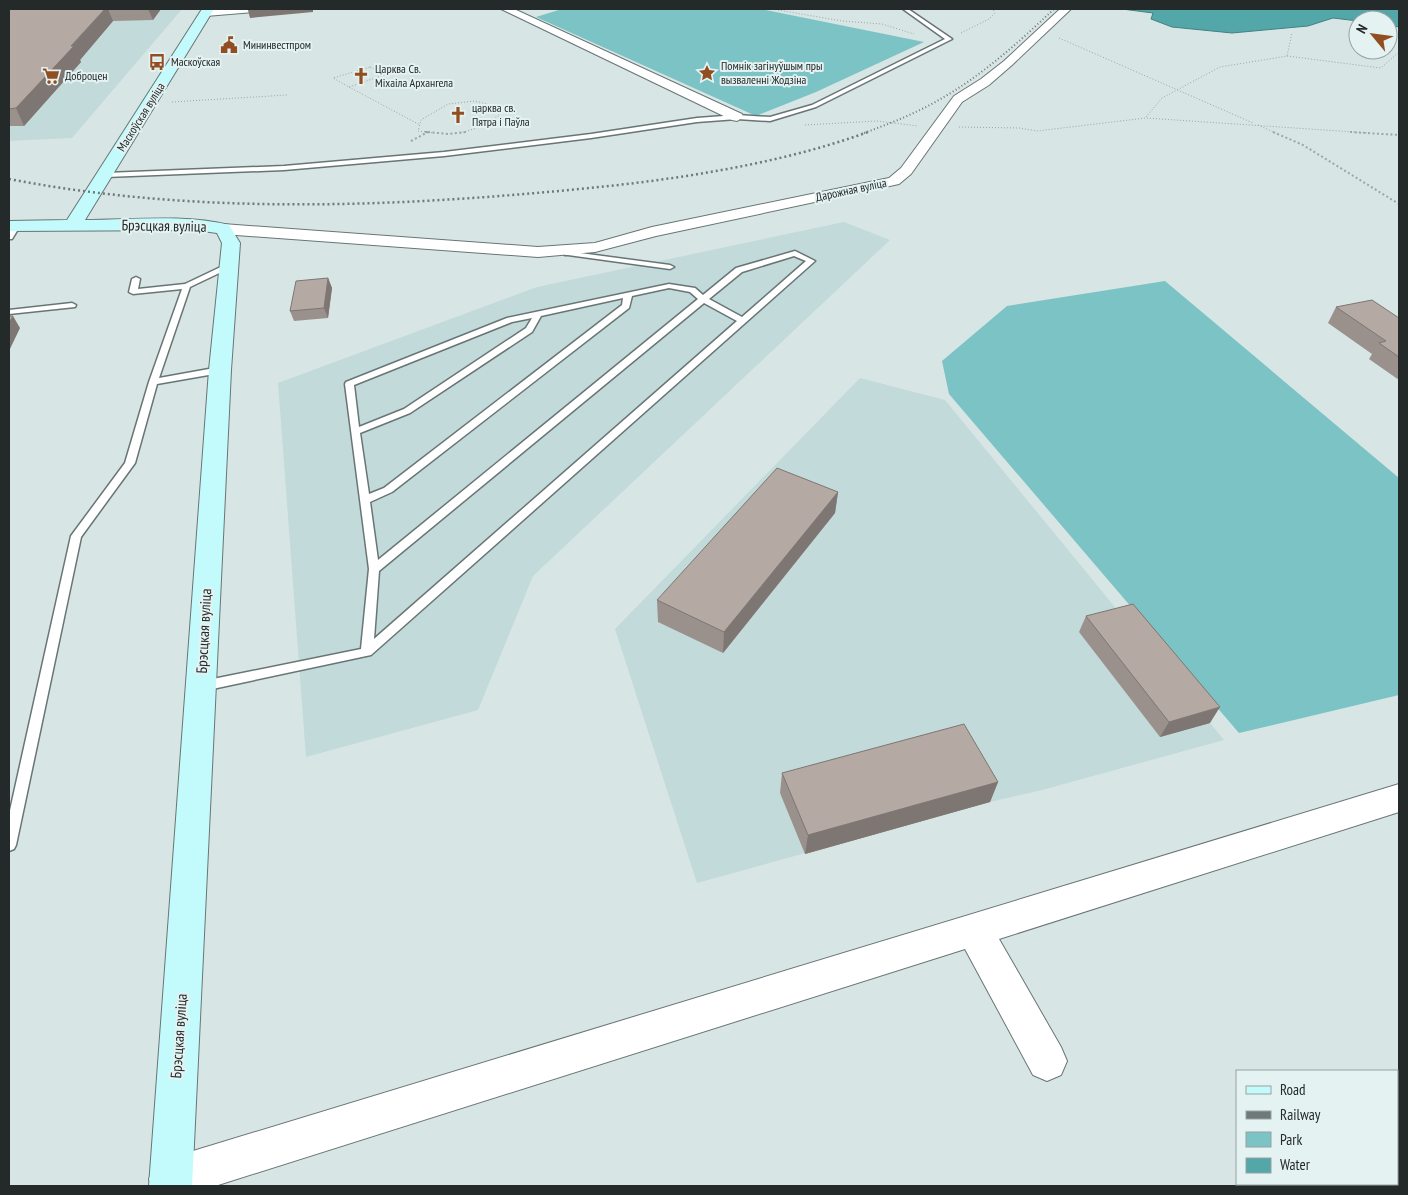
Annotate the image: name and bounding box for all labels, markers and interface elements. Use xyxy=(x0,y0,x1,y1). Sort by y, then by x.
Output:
north arrow xyxy=(1348,10,1398,60)
text: N xyxy=(1352,21,1371,36)
public building icon: Мининвестпром xyxy=(219,35,239,55)
place label: Мининвестпром xyxy=(243,37,311,52)
bus stop icon: Маскоўская xyxy=(147,52,167,72)
place label: Маскоўская xyxy=(171,54,220,69)
place label: Помнік загінуўшым пры вызваленні Жодзіна xyxy=(721,58,823,87)
place label: Царква Св. Міхаіла Архангела xyxy=(375,61,453,90)
place icon: Помнік загінуўшым пры вызваленні Жодзіна xyxy=(697,63,717,83)
supermarket icon: Доброцен xyxy=(41,66,61,86)
church icon: Царква Св. Міхаіла Архангела xyxy=(351,66,371,86)
place label: Доброцен xyxy=(65,68,108,83)
street label: Маскоўская вуліца xyxy=(113,79,168,154)
place label: царква св. Пятра і Паўла xyxy=(472,100,530,129)
church icon: царква св. Пятра і Паўла xyxy=(448,105,468,125)
street label: Дарожная вуліца xyxy=(814,175,888,204)
street label: Брэсцкая вуліца xyxy=(121,215,207,236)
street label: Брэсцкая вуліца xyxy=(192,588,215,674)
street label: Брэсцкая вуліца xyxy=(166,993,191,1079)
legend xyxy=(1236,1070,1398,1185)
text: Road xyxy=(1280,1080,1306,1099)
text: Railway xyxy=(1280,1105,1321,1124)
text: Park xyxy=(1280,1130,1302,1149)
text: Water xyxy=(1280,1155,1311,1174)

